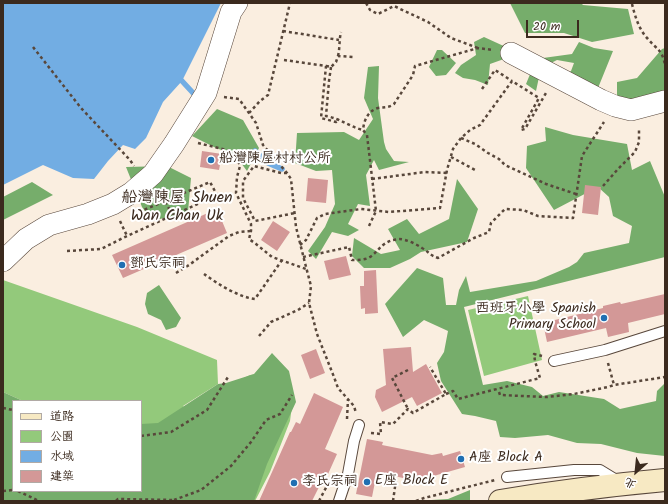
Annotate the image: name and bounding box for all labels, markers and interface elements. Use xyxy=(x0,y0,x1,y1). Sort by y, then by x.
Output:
scale bar xyxy=(528,12,581,38)
text: 20 m xyxy=(533,17,560,36)
place label: 船灣陳屋村村公所 xyxy=(219,152,331,168)
marker: 船灣陳屋村村公所 xyxy=(206,155,216,165)
district label: 船灣陳屋 Shuen Wan Chan Uk xyxy=(122,189,232,227)
place label: 鄧氏宗祠 xyxy=(130,257,186,273)
marker: 鄧氏宗祠 xyxy=(117,260,127,270)
place label: 西班牙小學 Spanish Primary School xyxy=(475,302,596,334)
marker: 西班牙小學 Spanish Primary School xyxy=(599,313,609,323)
legend xyxy=(12,400,142,492)
text: 道路 xyxy=(50,407,74,426)
text: 公園 xyxy=(50,427,74,446)
text: 水域 xyxy=(50,447,74,466)
place label: A座 Block A xyxy=(469,451,543,467)
north arrow xyxy=(616,452,656,492)
marker: A座 Block A xyxy=(456,454,466,464)
text: 建築 xyxy=(50,467,74,486)
text: 北 xyxy=(622,472,640,493)
place label: E座 Block E xyxy=(375,474,448,490)
place label: 李氏宗祠 xyxy=(302,475,358,491)
marker: E座 Block E xyxy=(362,477,372,487)
marker: 李氏宗祠 xyxy=(289,478,299,488)

